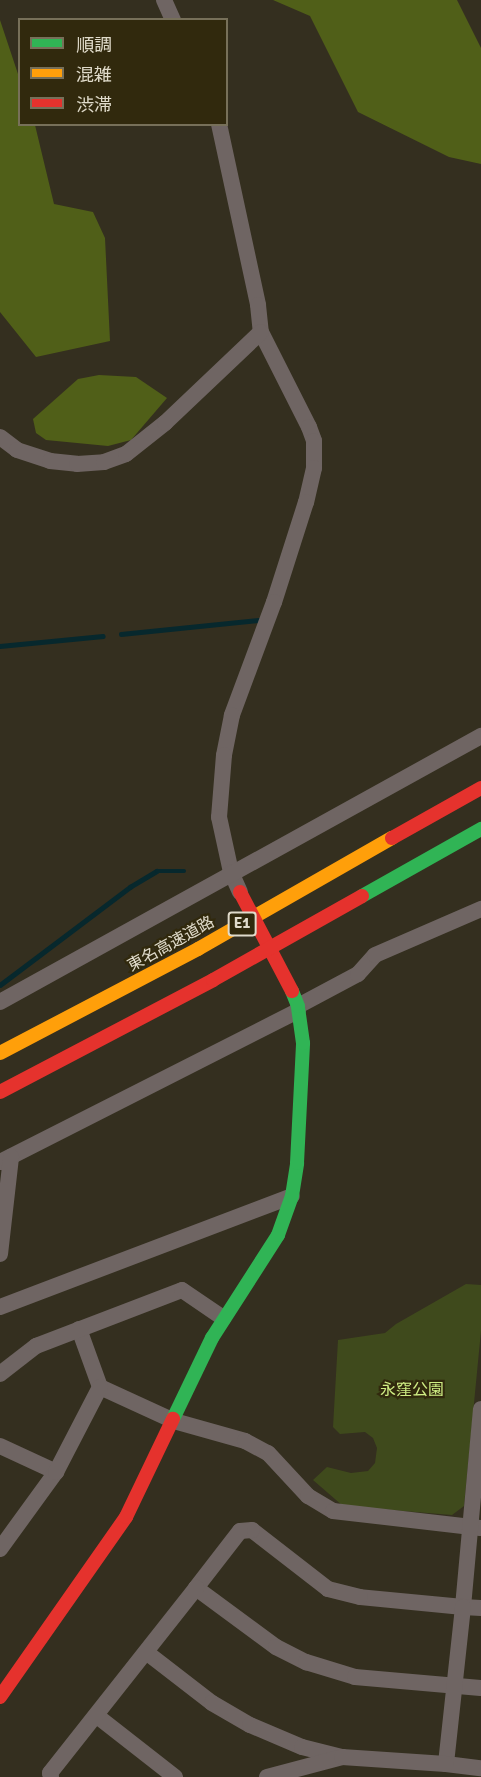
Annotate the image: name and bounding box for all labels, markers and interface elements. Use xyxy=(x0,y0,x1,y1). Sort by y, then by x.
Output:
legend xyxy=(18,18,228,126)
text: 順調 xyxy=(76,34,112,56)
text: 混雑 xyxy=(76,64,112,86)
text: 渋滞 xyxy=(76,94,112,116)
street label: 東名高速道路 xyxy=(124,912,218,976)
road number: E1 xyxy=(227,912,257,936)
park label: 永窪公園 xyxy=(380,1380,444,1400)

